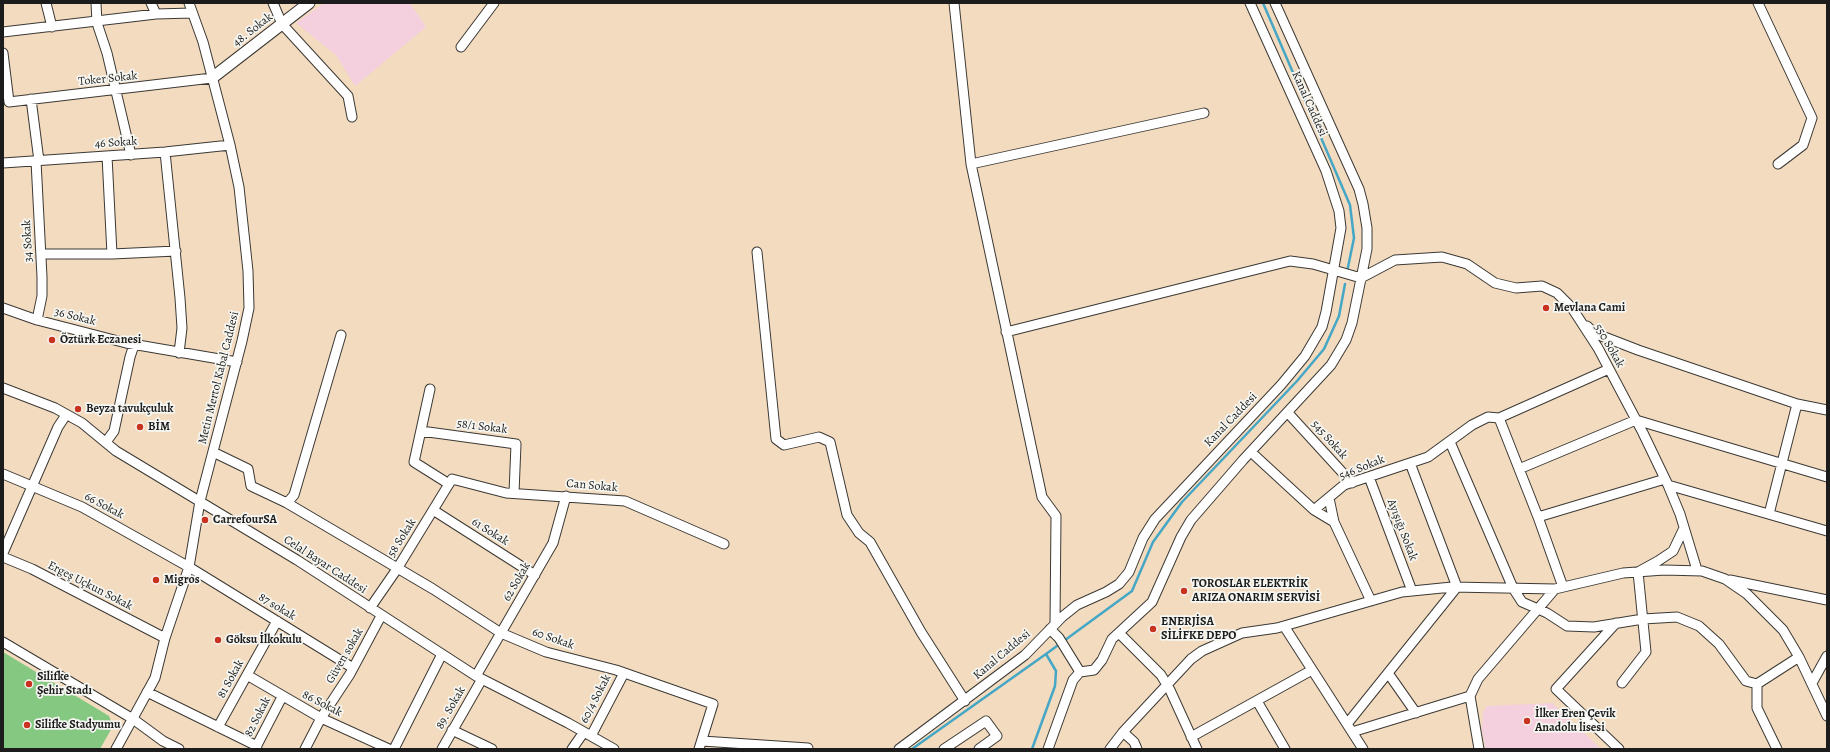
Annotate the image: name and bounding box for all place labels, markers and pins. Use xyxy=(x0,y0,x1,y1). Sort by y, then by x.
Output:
place label: Mevlana Cami xyxy=(1554,301,1625,315)
marker: Mevlana Cami xyxy=(1541,303,1551,313)
place label: Öztürk Eczanesi xyxy=(60,333,141,347)
marker: Öztürk Eczanesi xyxy=(47,335,57,345)
place label: Beyza tavukçuluk xyxy=(86,402,173,416)
marker: Beyza tavukçuluk xyxy=(73,404,83,414)
place label: BİM xyxy=(148,420,170,434)
marker: BİM xyxy=(135,422,145,432)
place label: CarrefourSA xyxy=(213,513,277,527)
marker: CarrefourSA xyxy=(200,515,210,525)
place label: Migros xyxy=(164,573,200,587)
marker: Migros xyxy=(151,575,161,585)
place label: TOROSLAR ELEKTRİK ARIZA ONARIM SERVİSİ xyxy=(1192,577,1320,605)
marker: TOROSLAR ELEKTRİK ARIZA ONARIM SERVİSİ xyxy=(1179,586,1189,596)
place label: ENERJİSA SİLİFKE DEPO xyxy=(1161,615,1236,643)
marker: ENERJİSA SİLİFKE DEPO xyxy=(1148,624,1158,634)
place label: Göksu İlkokulu xyxy=(226,633,302,647)
marker: Göksu İlkokulu xyxy=(213,635,223,645)
place label: Silifke Şehir Stadı xyxy=(37,670,92,698)
marker: Silifke Şehir Stadı xyxy=(24,679,34,689)
place label: İlker Eren Çevik Anadolu lisesi xyxy=(1535,707,1615,735)
marker: İlker Eren Çevik Anadolu lisesi xyxy=(1522,716,1532,726)
place label: Silifke Stadyumu xyxy=(35,718,121,732)
marker: Silifke Stadyumu xyxy=(22,720,32,730)

